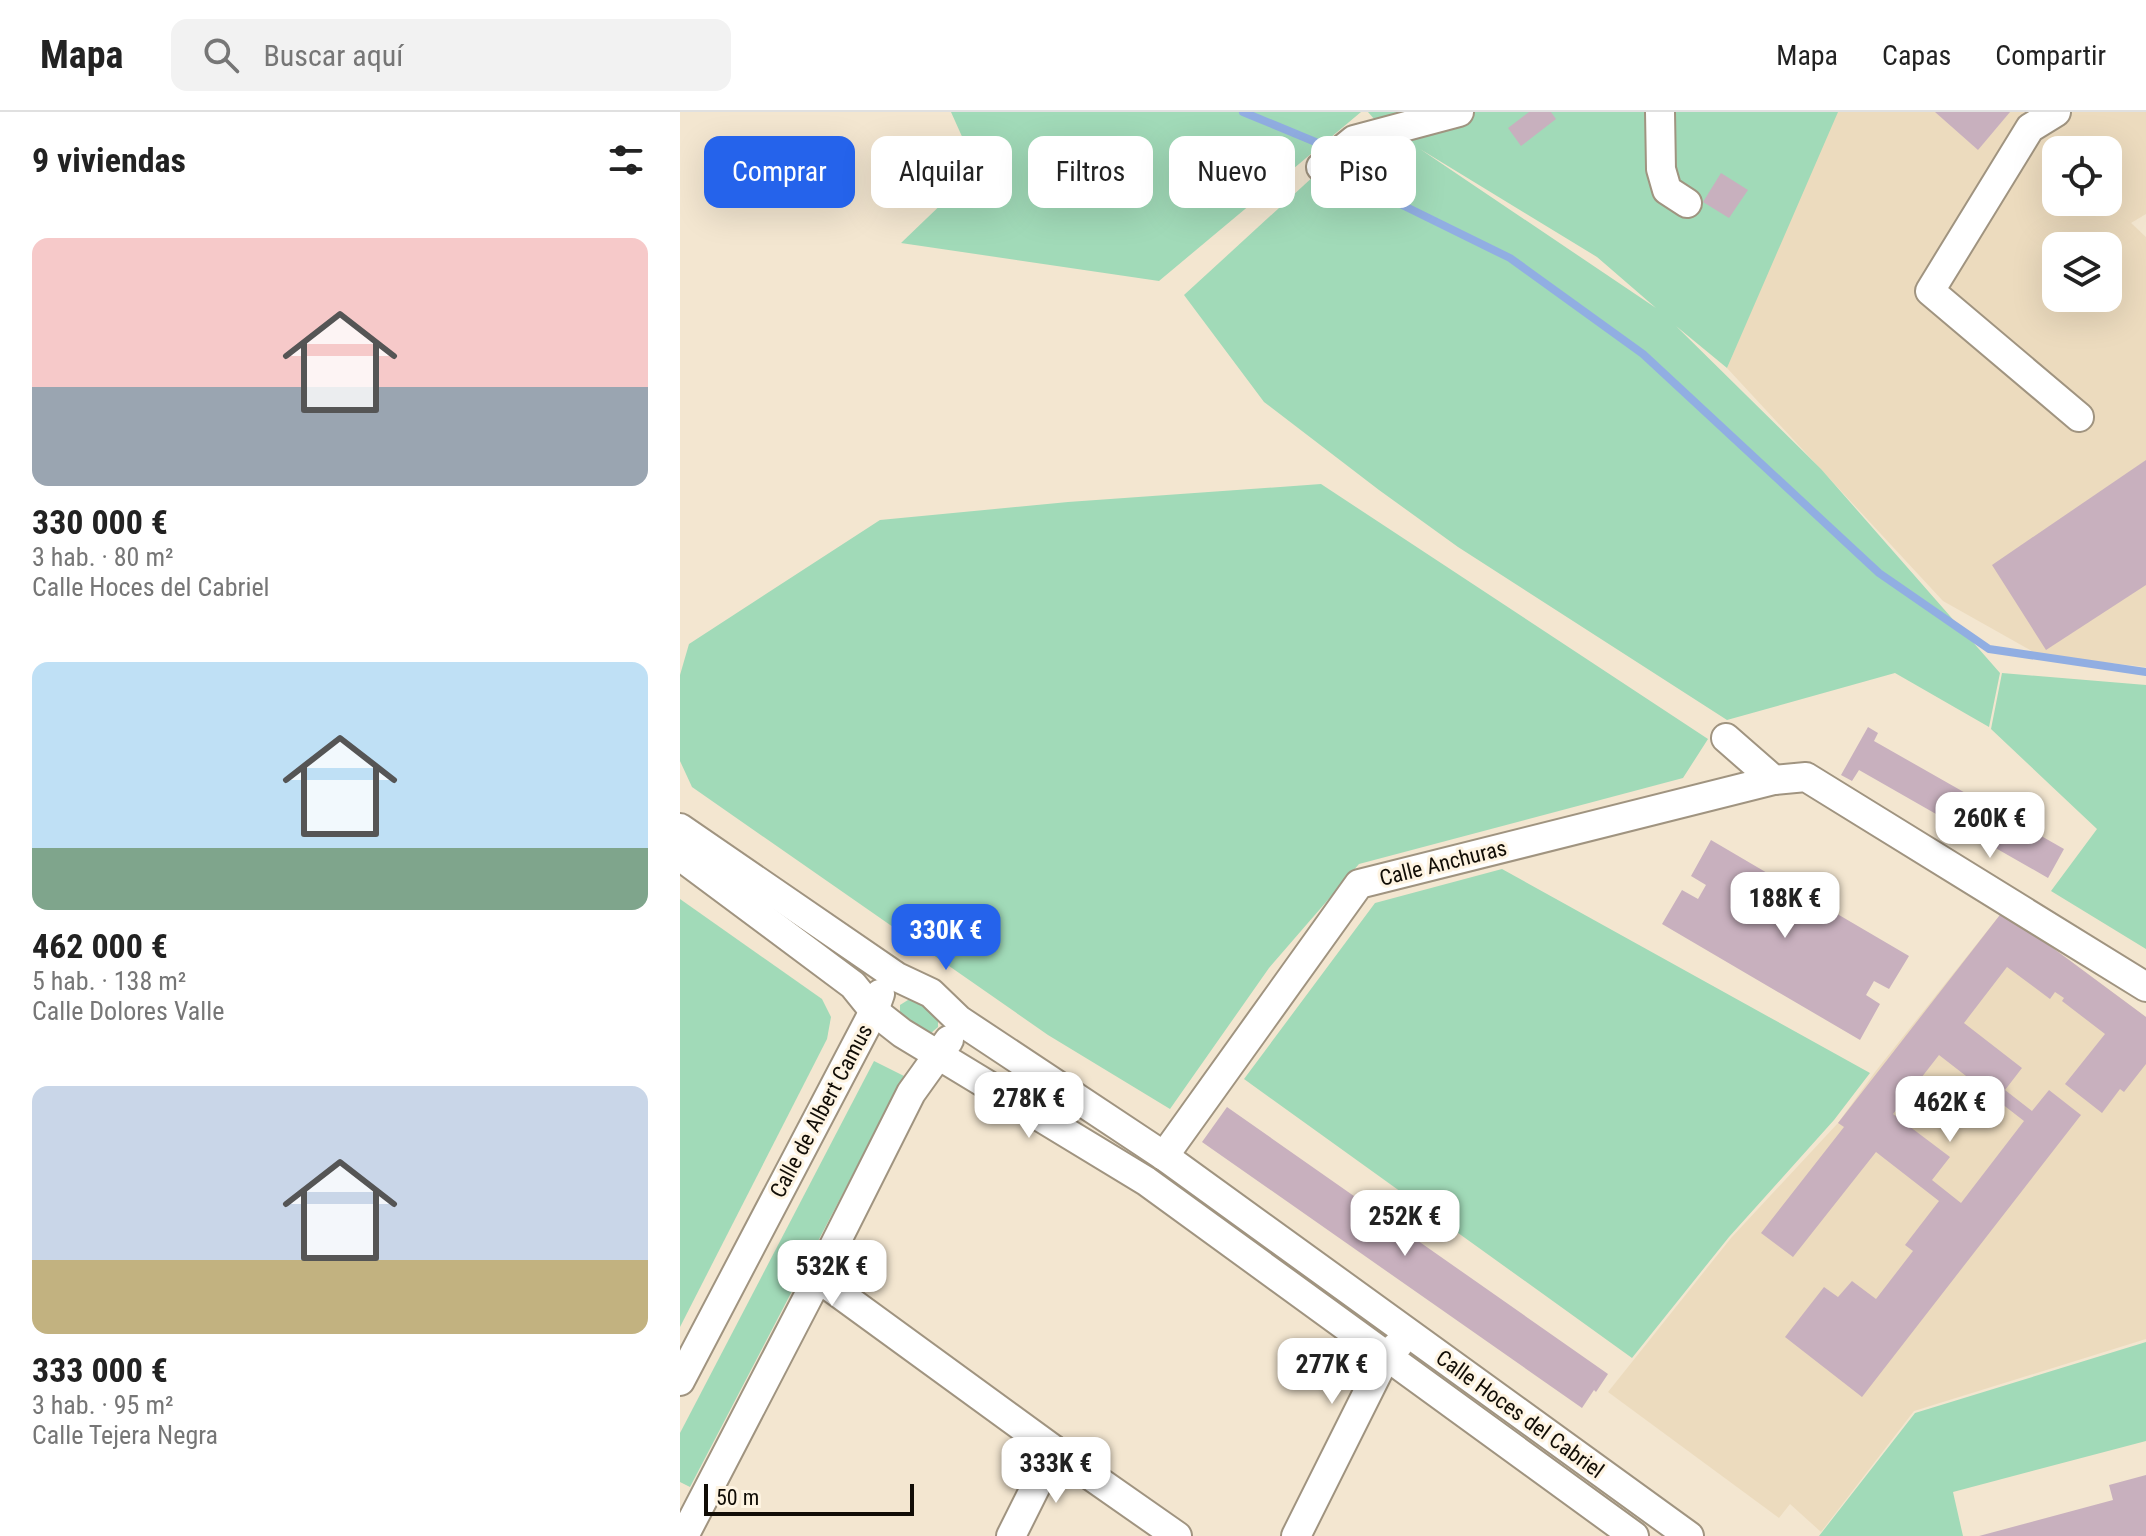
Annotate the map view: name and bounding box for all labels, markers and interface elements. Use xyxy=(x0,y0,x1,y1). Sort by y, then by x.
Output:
search box xyxy=(171,19,731,91)
text: Mapa xyxy=(40,33,123,77)
icon: search xyxy=(199,33,243,77)
text: Buscar aquí xyxy=(263,38,403,73)
text: Mapa xyxy=(1776,39,1838,72)
text: Capas xyxy=(1882,39,1951,72)
text: Compartir xyxy=(1995,39,2106,72)
chip: Comprar xyxy=(704,136,855,208)
chip: Alquilar xyxy=(871,136,1012,208)
chip: Filtros xyxy=(1028,136,1153,208)
chip: Nuevo xyxy=(1169,136,1295,208)
chip: Piso xyxy=(1311,136,1416,208)
map controls xyxy=(2042,136,2122,312)
button: locate xyxy=(2042,136,2122,216)
icon: filters xyxy=(604,138,648,182)
text: 9 viviendas xyxy=(32,140,186,180)
button: layers xyxy=(2042,232,2122,312)
icon: home xyxy=(268,290,412,434)
text: 330 000 € xyxy=(32,502,168,542)
text: 3 hab. · 80 m² xyxy=(32,542,174,572)
text: Calle Hoces del Cabriel xyxy=(32,572,270,602)
icon: home xyxy=(268,714,412,858)
pin: 260K € xyxy=(1925,792,2055,860)
text: 260K € xyxy=(1954,803,2026,833)
street label: Calle Anchuras xyxy=(1377,835,1509,891)
pin: 188K € xyxy=(1720,872,1850,940)
text: 188K € xyxy=(1749,883,1821,913)
pin: 330K € xyxy=(881,904,1011,972)
text: 330K € xyxy=(910,915,982,945)
text: 462 000 € xyxy=(32,926,168,966)
text: 5 hab. · 138 m² xyxy=(32,966,186,996)
text: Calle Dolores Valle xyxy=(32,996,224,1026)
street label: Calle de Albert Camus xyxy=(765,1020,877,1202)
pin: 278K € xyxy=(964,1072,1094,1140)
pin: 462K € xyxy=(1885,1076,2015,1144)
text: 278K € xyxy=(993,1083,1065,1113)
text: 462K € xyxy=(1914,1087,1986,1117)
icon: home xyxy=(268,1138,412,1282)
pin: 252K € xyxy=(1340,1190,1470,1258)
text: 252K € xyxy=(1369,1201,1441,1231)
pin: 532K € xyxy=(767,1240,897,1308)
text: 532K € xyxy=(796,1251,868,1281)
pin: 277K € xyxy=(1267,1338,1397,1406)
street label: Calle Hoces del Cabriel xyxy=(1431,1345,1609,1483)
text: 277K € xyxy=(1296,1349,1368,1379)
text: 333 000 € xyxy=(32,1350,168,1390)
text: 3 hab. · 95 m² xyxy=(32,1390,174,1420)
text: Calle Tejera Negra xyxy=(32,1420,218,1450)
pin: 333K € xyxy=(991,1437,1121,1505)
text: 333K € xyxy=(1020,1448,1092,1478)
scale bar xyxy=(704,1480,914,1516)
text: 50 m xyxy=(716,1485,759,1510)

